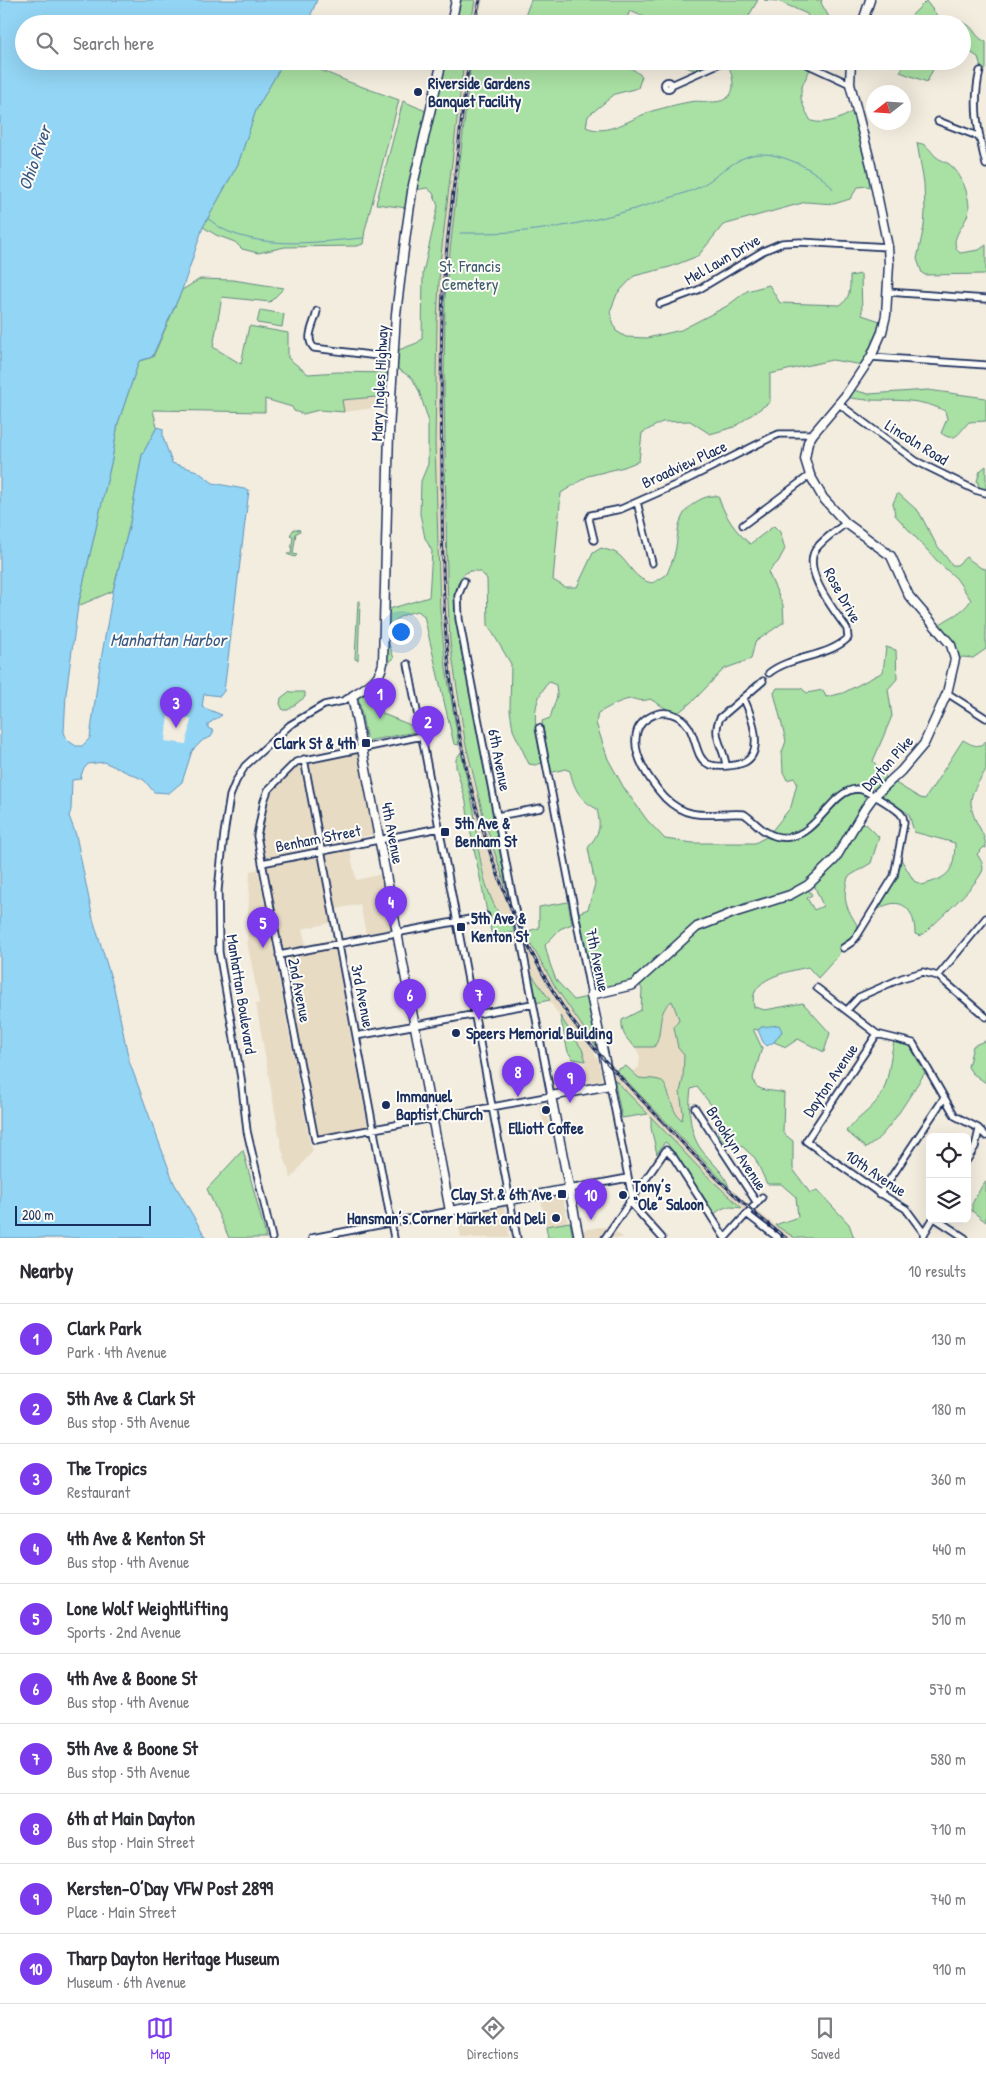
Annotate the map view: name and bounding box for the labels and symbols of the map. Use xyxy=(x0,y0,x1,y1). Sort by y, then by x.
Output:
place label: Riverside Gardens Banquet Facility xyxy=(428,72,531,113)
north arrow xyxy=(866,85,911,130)
marker: Riverside Gardens Banquet Facility xyxy=(412,86,424,98)
water label: Ohio River xyxy=(12,120,58,193)
street label: Mel Lawn Drive xyxy=(680,228,765,290)
park label: St. Francis Cemetery xyxy=(439,255,501,295)
street label: Mary Ingles Highway xyxy=(365,324,393,442)
street label: Lincoln Road xyxy=(881,414,953,470)
street label: Broadview Place xyxy=(638,434,731,493)
street label: Rose Drive xyxy=(819,563,867,627)
your location xyxy=(388,619,414,645)
water label: Manhattan Harbor xyxy=(110,627,228,652)
pin: 1 xyxy=(364,678,396,719)
pin: 3 xyxy=(160,687,192,728)
pin: 2 xyxy=(412,706,444,747)
street label: 6th Avenue xyxy=(483,727,517,794)
street label: Dayton Pike xyxy=(856,730,918,796)
place label: Clark St & 4th xyxy=(273,732,356,754)
marker: Clark St & 4th xyxy=(360,737,372,749)
street label: 4th Avenue xyxy=(376,800,410,866)
place label: 5th Ave & Benham St xyxy=(455,812,518,852)
street label: Benham Street xyxy=(273,819,363,857)
marker: 5th Ave & Benham St xyxy=(439,826,451,838)
pin: 4 xyxy=(375,886,407,927)
pin: 5 xyxy=(247,907,279,948)
place label: 5th Ave & Kenton St xyxy=(471,907,529,947)
marker: 5th Ave & Kenton St xyxy=(455,921,467,933)
street label: 7th Avenue xyxy=(581,926,616,994)
street label: Manhattan Boulevard xyxy=(222,933,262,1055)
street label: 2nd Avenue xyxy=(283,956,317,1025)
street label: 3rd Avenue xyxy=(346,963,380,1030)
pin: 6 xyxy=(394,979,426,1020)
pin: 7 xyxy=(463,979,495,1020)
place label: Speers Memorial Building xyxy=(466,1022,613,1045)
marker: Speers Memorial Building xyxy=(450,1027,462,1039)
street label: Dayton Avenue xyxy=(797,1038,863,1121)
pin: 8 xyxy=(502,1056,534,1097)
pin: 9 xyxy=(554,1062,586,1103)
place label: Immanuel Baptist Church xyxy=(396,1085,483,1126)
marker: Immanuel Baptist Church xyxy=(380,1099,392,1111)
street label: Brooklyn Avenue xyxy=(702,1102,773,1195)
marker: Elliott Coffee xyxy=(540,1104,552,1116)
place label: Elliott Coffee xyxy=(508,1117,584,1139)
street label: 10th Avenue xyxy=(841,1144,911,1202)
place label: Tony’s “Ole” Saloon xyxy=(632,1175,704,1215)
pin: 10 xyxy=(575,1179,607,1220)
place label: Clay St & 6th Ave xyxy=(451,1183,553,1206)
marker: Clay St & 6th Ave xyxy=(556,1188,568,1200)
marker: Tony’s “Ole” Saloon xyxy=(617,1189,629,1201)
scale bar xyxy=(15,1203,151,1226)
place label: Hansman’s Corner Market and Deli xyxy=(347,1207,546,1229)
marker: Hansman’s Corner Market and Deli xyxy=(550,1212,562,1224)

